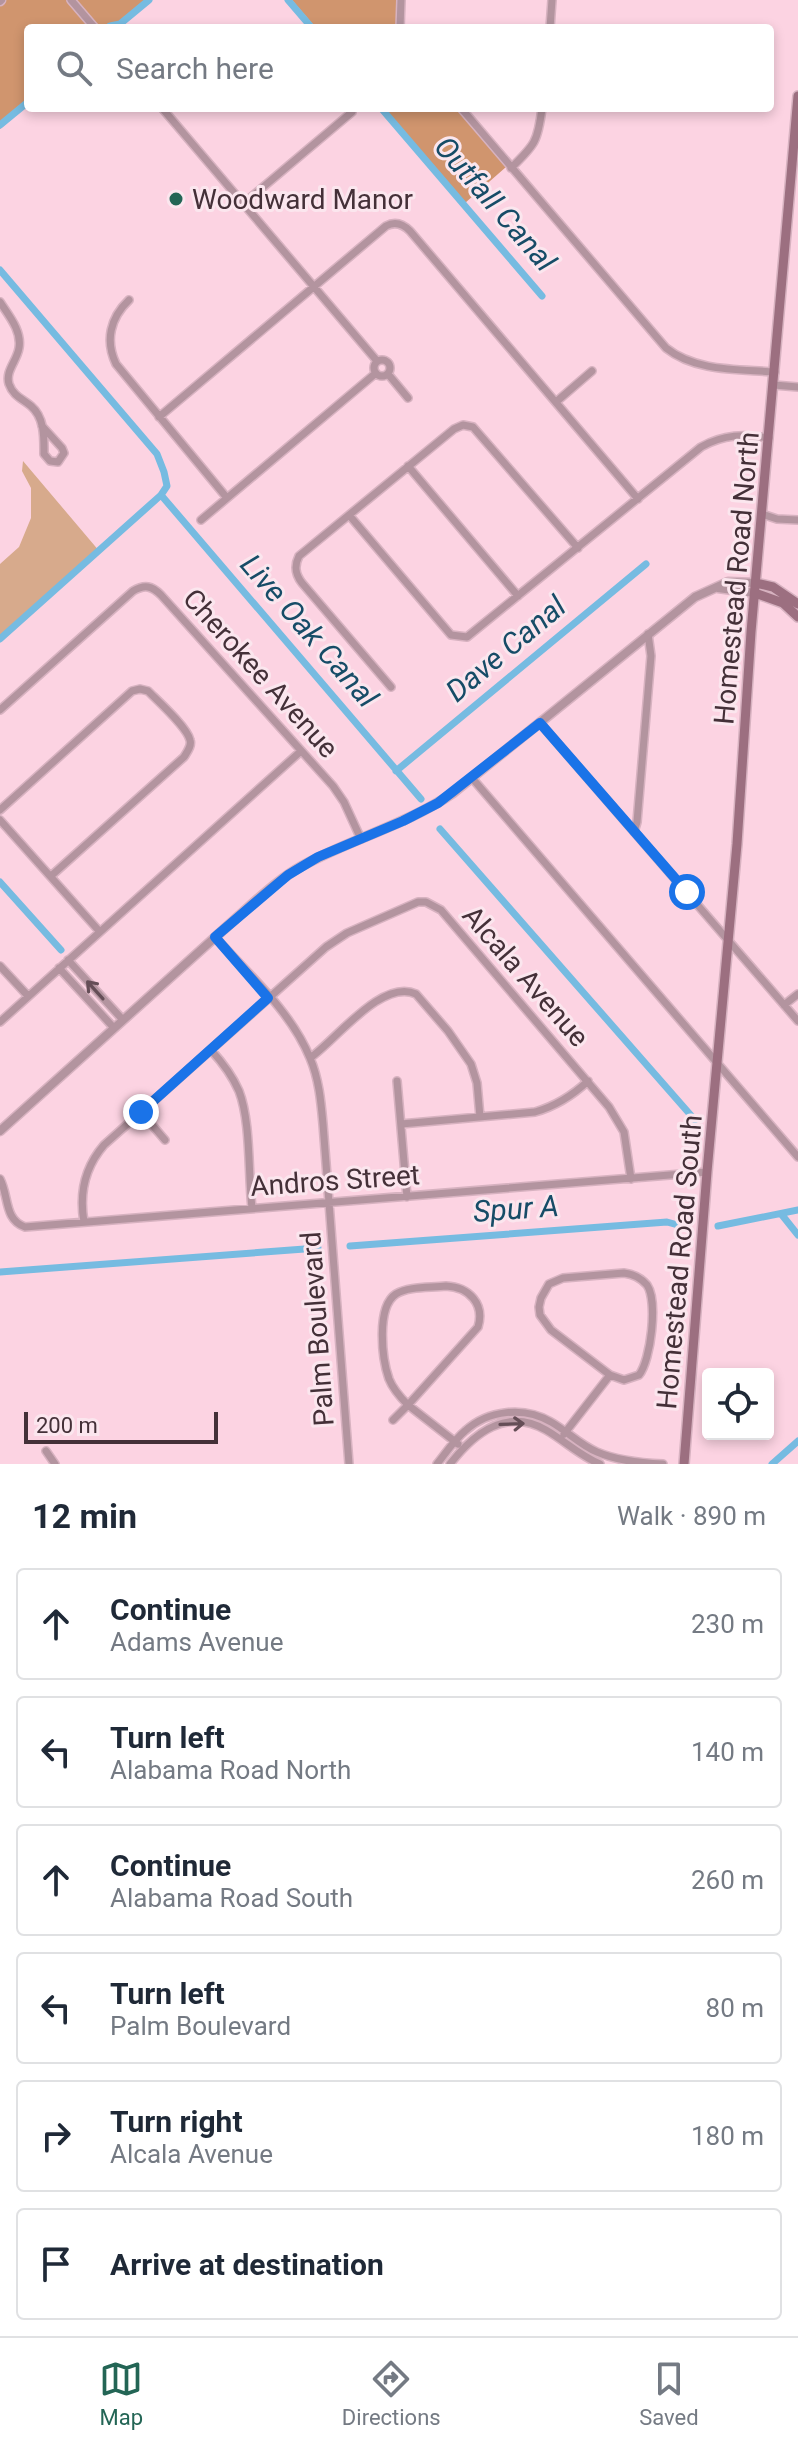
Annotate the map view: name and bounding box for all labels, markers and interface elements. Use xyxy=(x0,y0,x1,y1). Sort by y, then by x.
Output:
search box xyxy=(24,24,774,112)
icon: search xyxy=(52,46,96,90)
text: Search here xyxy=(116,51,274,86)
water label: Outfall Canal xyxy=(427,129,564,279)
place label: Woodward Manor xyxy=(192,183,413,216)
marker: Woodward Manor xyxy=(167,190,185,208)
street label: Homestead Road North xyxy=(707,430,766,726)
water label: Live Oak Canal xyxy=(233,547,386,715)
street label: Cherokee Avenue xyxy=(176,582,345,765)
water label: Dave Canal xyxy=(439,588,573,709)
route start xyxy=(669,874,705,910)
street label: Alcala Avenue xyxy=(456,899,596,1053)
one-way arrow xyxy=(86,980,105,1000)
route end xyxy=(123,1094,159,1130)
street label: Homestead Road South xyxy=(650,1113,709,1411)
street label: Andros Street xyxy=(249,1158,421,1203)
water label: Spur A xyxy=(472,1188,560,1229)
street label: Palm Boulevard xyxy=(294,1231,341,1427)
map controls xyxy=(702,1368,774,1440)
button: locate xyxy=(702,1368,774,1440)
scale bar xyxy=(24,1408,218,1444)
text: 200 m xyxy=(36,1413,98,1438)
one-way arrow xyxy=(498,1416,525,1431)
text: 12 min xyxy=(32,1496,137,1536)
text: Walk · 890 m xyxy=(617,1501,766,1531)
text: Continue xyxy=(110,1592,231,1627)
icon: ahead xyxy=(34,1602,78,1646)
text: 230 m xyxy=(691,1609,764,1639)
text: Adams Avenue xyxy=(110,1627,283,1657)
text: Turn left xyxy=(110,1720,225,1755)
icon: left xyxy=(34,1730,78,1774)
text: 140 m xyxy=(691,1737,764,1767)
text: Alabama Road North xyxy=(110,1755,351,1785)
text: Continue xyxy=(110,1848,231,1883)
icon: ahead xyxy=(34,1858,78,1902)
text: 260 m xyxy=(691,1865,764,1895)
text: Alabama Road South xyxy=(110,1883,353,1913)
text: Turn left xyxy=(110,1976,225,2011)
icon: left xyxy=(34,1986,78,2030)
text: 80 m xyxy=(706,1993,764,2023)
text: Palm Boulevard xyxy=(110,2011,291,2041)
text: Turn right xyxy=(110,2104,243,2139)
icon: right xyxy=(34,2114,78,2158)
text: 180 m xyxy=(691,2121,764,2151)
text: Alcala Avenue xyxy=(110,2139,273,2169)
icon: arrive xyxy=(34,2242,78,2286)
text: Arrive at destination xyxy=(110,2247,384,2282)
tab: Map xyxy=(99,2357,143,2430)
tab: Directions xyxy=(342,2357,441,2430)
tab: Saved xyxy=(639,2357,699,2430)

